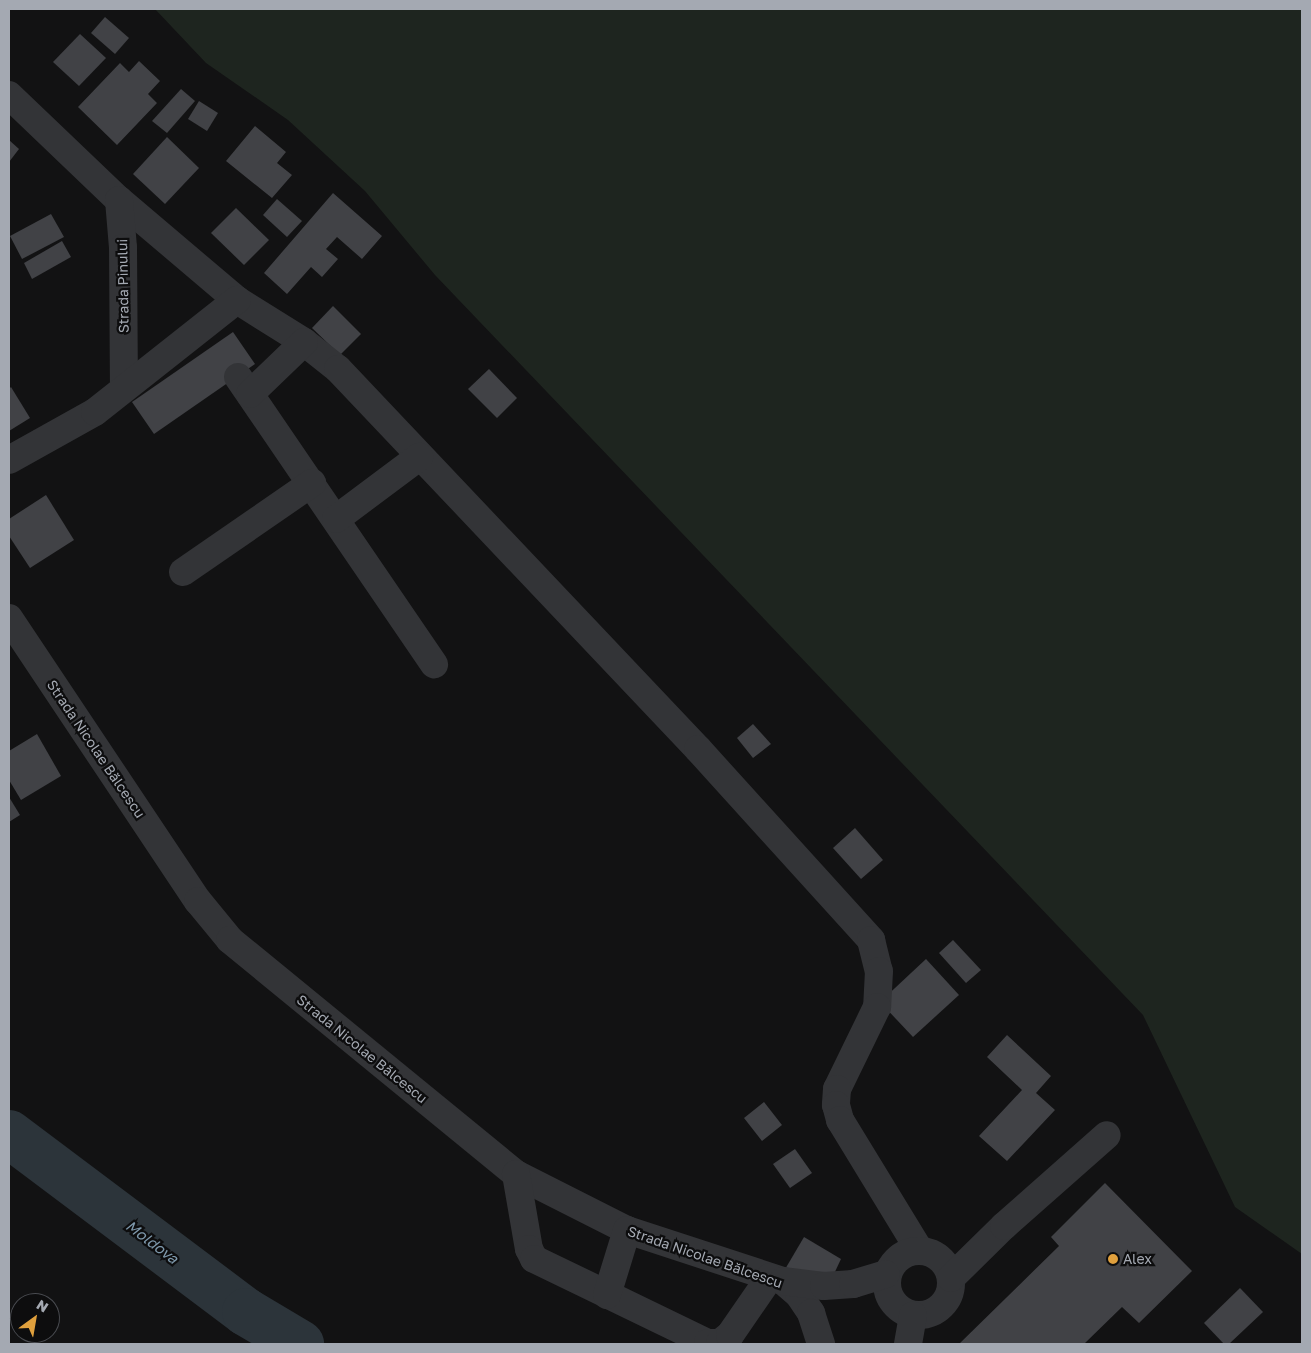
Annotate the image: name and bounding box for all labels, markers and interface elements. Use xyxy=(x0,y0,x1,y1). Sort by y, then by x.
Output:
street label: Strada Pinului xyxy=(114,239,132,333)
street label: Strada Nicolae Bălcescu xyxy=(44,677,148,821)
street label: Strada Nicolae Bălcescu xyxy=(293,991,431,1107)
water label: Moldova xyxy=(122,1216,182,1268)
street label: Strada Nicolae Bălcescu xyxy=(625,1223,785,1291)
place label: Alex xyxy=(1123,1251,1152,1267)
marker: Alex xyxy=(1107,1253,1119,1265)
north arrow xyxy=(10,1293,60,1343)
text: N xyxy=(34,1296,52,1316)

